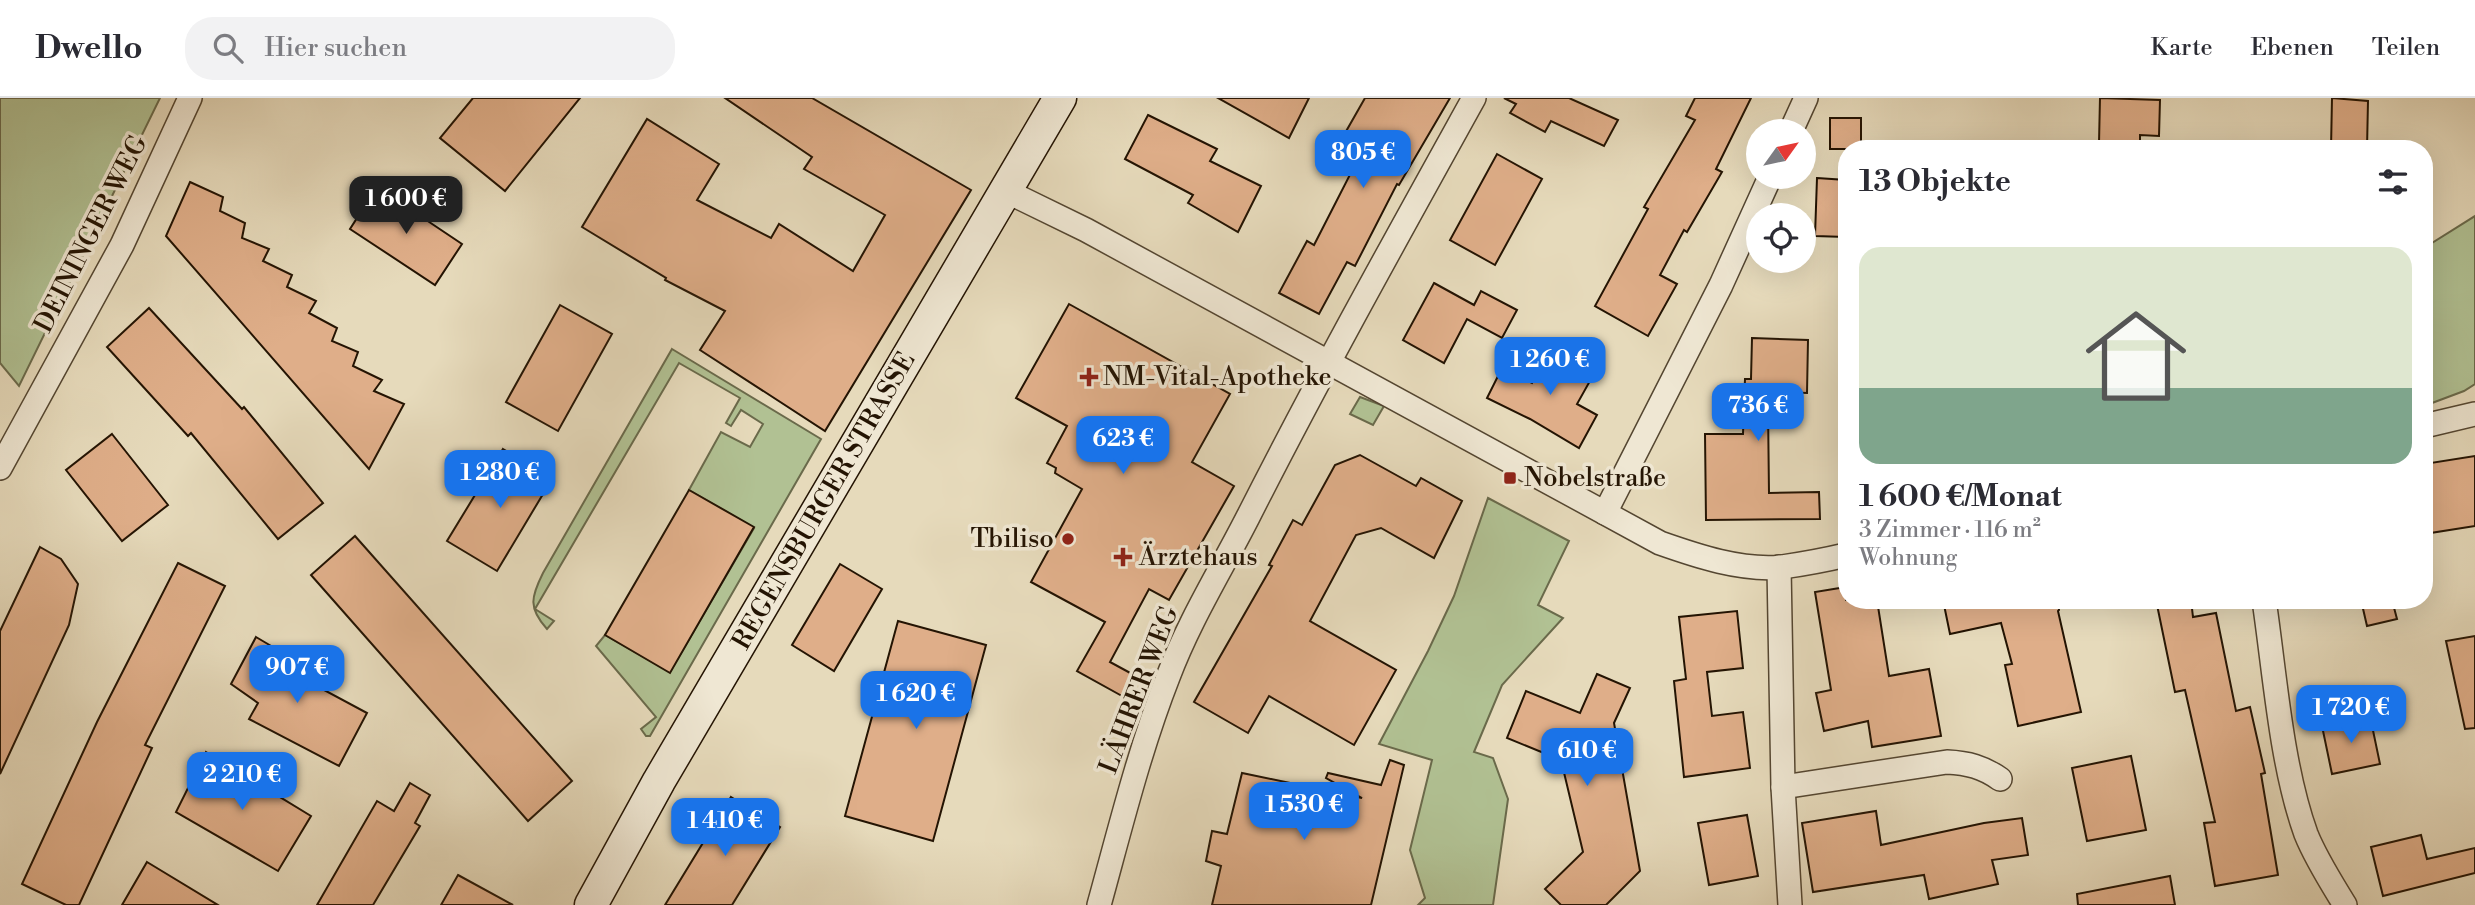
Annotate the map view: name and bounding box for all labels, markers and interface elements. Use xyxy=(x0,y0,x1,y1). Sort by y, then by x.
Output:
search box xyxy=(185,17,675,80)
text: Dwello xyxy=(35,28,143,69)
icon: search xyxy=(209,29,247,67)
text: Hier suchen xyxy=(265,32,407,64)
text: Karte xyxy=(2151,33,2213,63)
text: Ebenen xyxy=(2251,33,2334,63)
text: Teilen xyxy=(2372,33,2440,63)
north arrow xyxy=(1746,119,1816,189)
map controls xyxy=(1746,119,1816,273)
street label: DEININGER WEG xyxy=(27,130,155,338)
pin: 805 € xyxy=(1314,130,1412,190)
text: 805 € xyxy=(1331,139,1395,167)
text: 13 Objekte xyxy=(1859,163,2011,201)
icon: filters xyxy=(2374,163,2412,201)
pin: 1 600 € xyxy=(341,176,471,236)
text: 1 600 € xyxy=(365,185,447,213)
button: locate xyxy=(1746,203,1816,273)
icon: home xyxy=(2073,293,2199,419)
pin: 1 260 € xyxy=(1485,338,1615,397)
street label: REGENSBURGER STRASSE xyxy=(726,346,922,656)
text: 1 260 € xyxy=(1511,346,1589,374)
place label: NM-Vital-Apotheke xyxy=(1103,361,1332,393)
marker: NM-Vital-Apotheke xyxy=(1081,369,1097,385)
pin: 736 € xyxy=(1709,384,1807,443)
text: 736 € xyxy=(1728,392,1788,420)
pin: 623 € xyxy=(1074,416,1172,476)
text: 623 € xyxy=(1092,425,1154,453)
pin: 1 280 € xyxy=(435,450,565,510)
text: 1 280 € xyxy=(460,459,540,487)
place label: Nobelstraße xyxy=(1524,462,1666,494)
marker: Nobelstraße xyxy=(1502,470,1518,486)
text: 1 600 €/Monat xyxy=(1859,478,2062,516)
text: 3 Zimmer · 116 m² xyxy=(1859,516,2041,544)
place label: Tbiliso xyxy=(971,523,1054,555)
marker: Tbiliso xyxy=(1060,531,1076,547)
place label: Ärztehaus xyxy=(1138,540,1258,573)
text: Wohnung xyxy=(1859,544,1957,572)
marker: Ärztehaus xyxy=(1113,547,1133,567)
street label: LÄHRER WEG xyxy=(1091,601,1186,778)
pin: 907 € xyxy=(248,646,346,705)
text: 907 € xyxy=(265,654,329,682)
pin: 1 620 € xyxy=(851,672,981,731)
text: 1 620 € xyxy=(877,680,955,708)
pin: 1 720 € xyxy=(2286,686,2416,745)
text: 1 720 € xyxy=(2312,694,2390,722)
pin: 610 € xyxy=(1538,728,1636,788)
text: 610 € xyxy=(1557,737,1617,765)
pin: 2 210 € xyxy=(177,752,307,812)
text: 2 210 € xyxy=(203,761,281,789)
pin: 1 530 € xyxy=(1239,782,1369,842)
text: 1 530 € xyxy=(1265,791,1343,819)
pin: 1 410 € xyxy=(660,798,790,858)
text: 1 410 € xyxy=(687,807,763,835)

